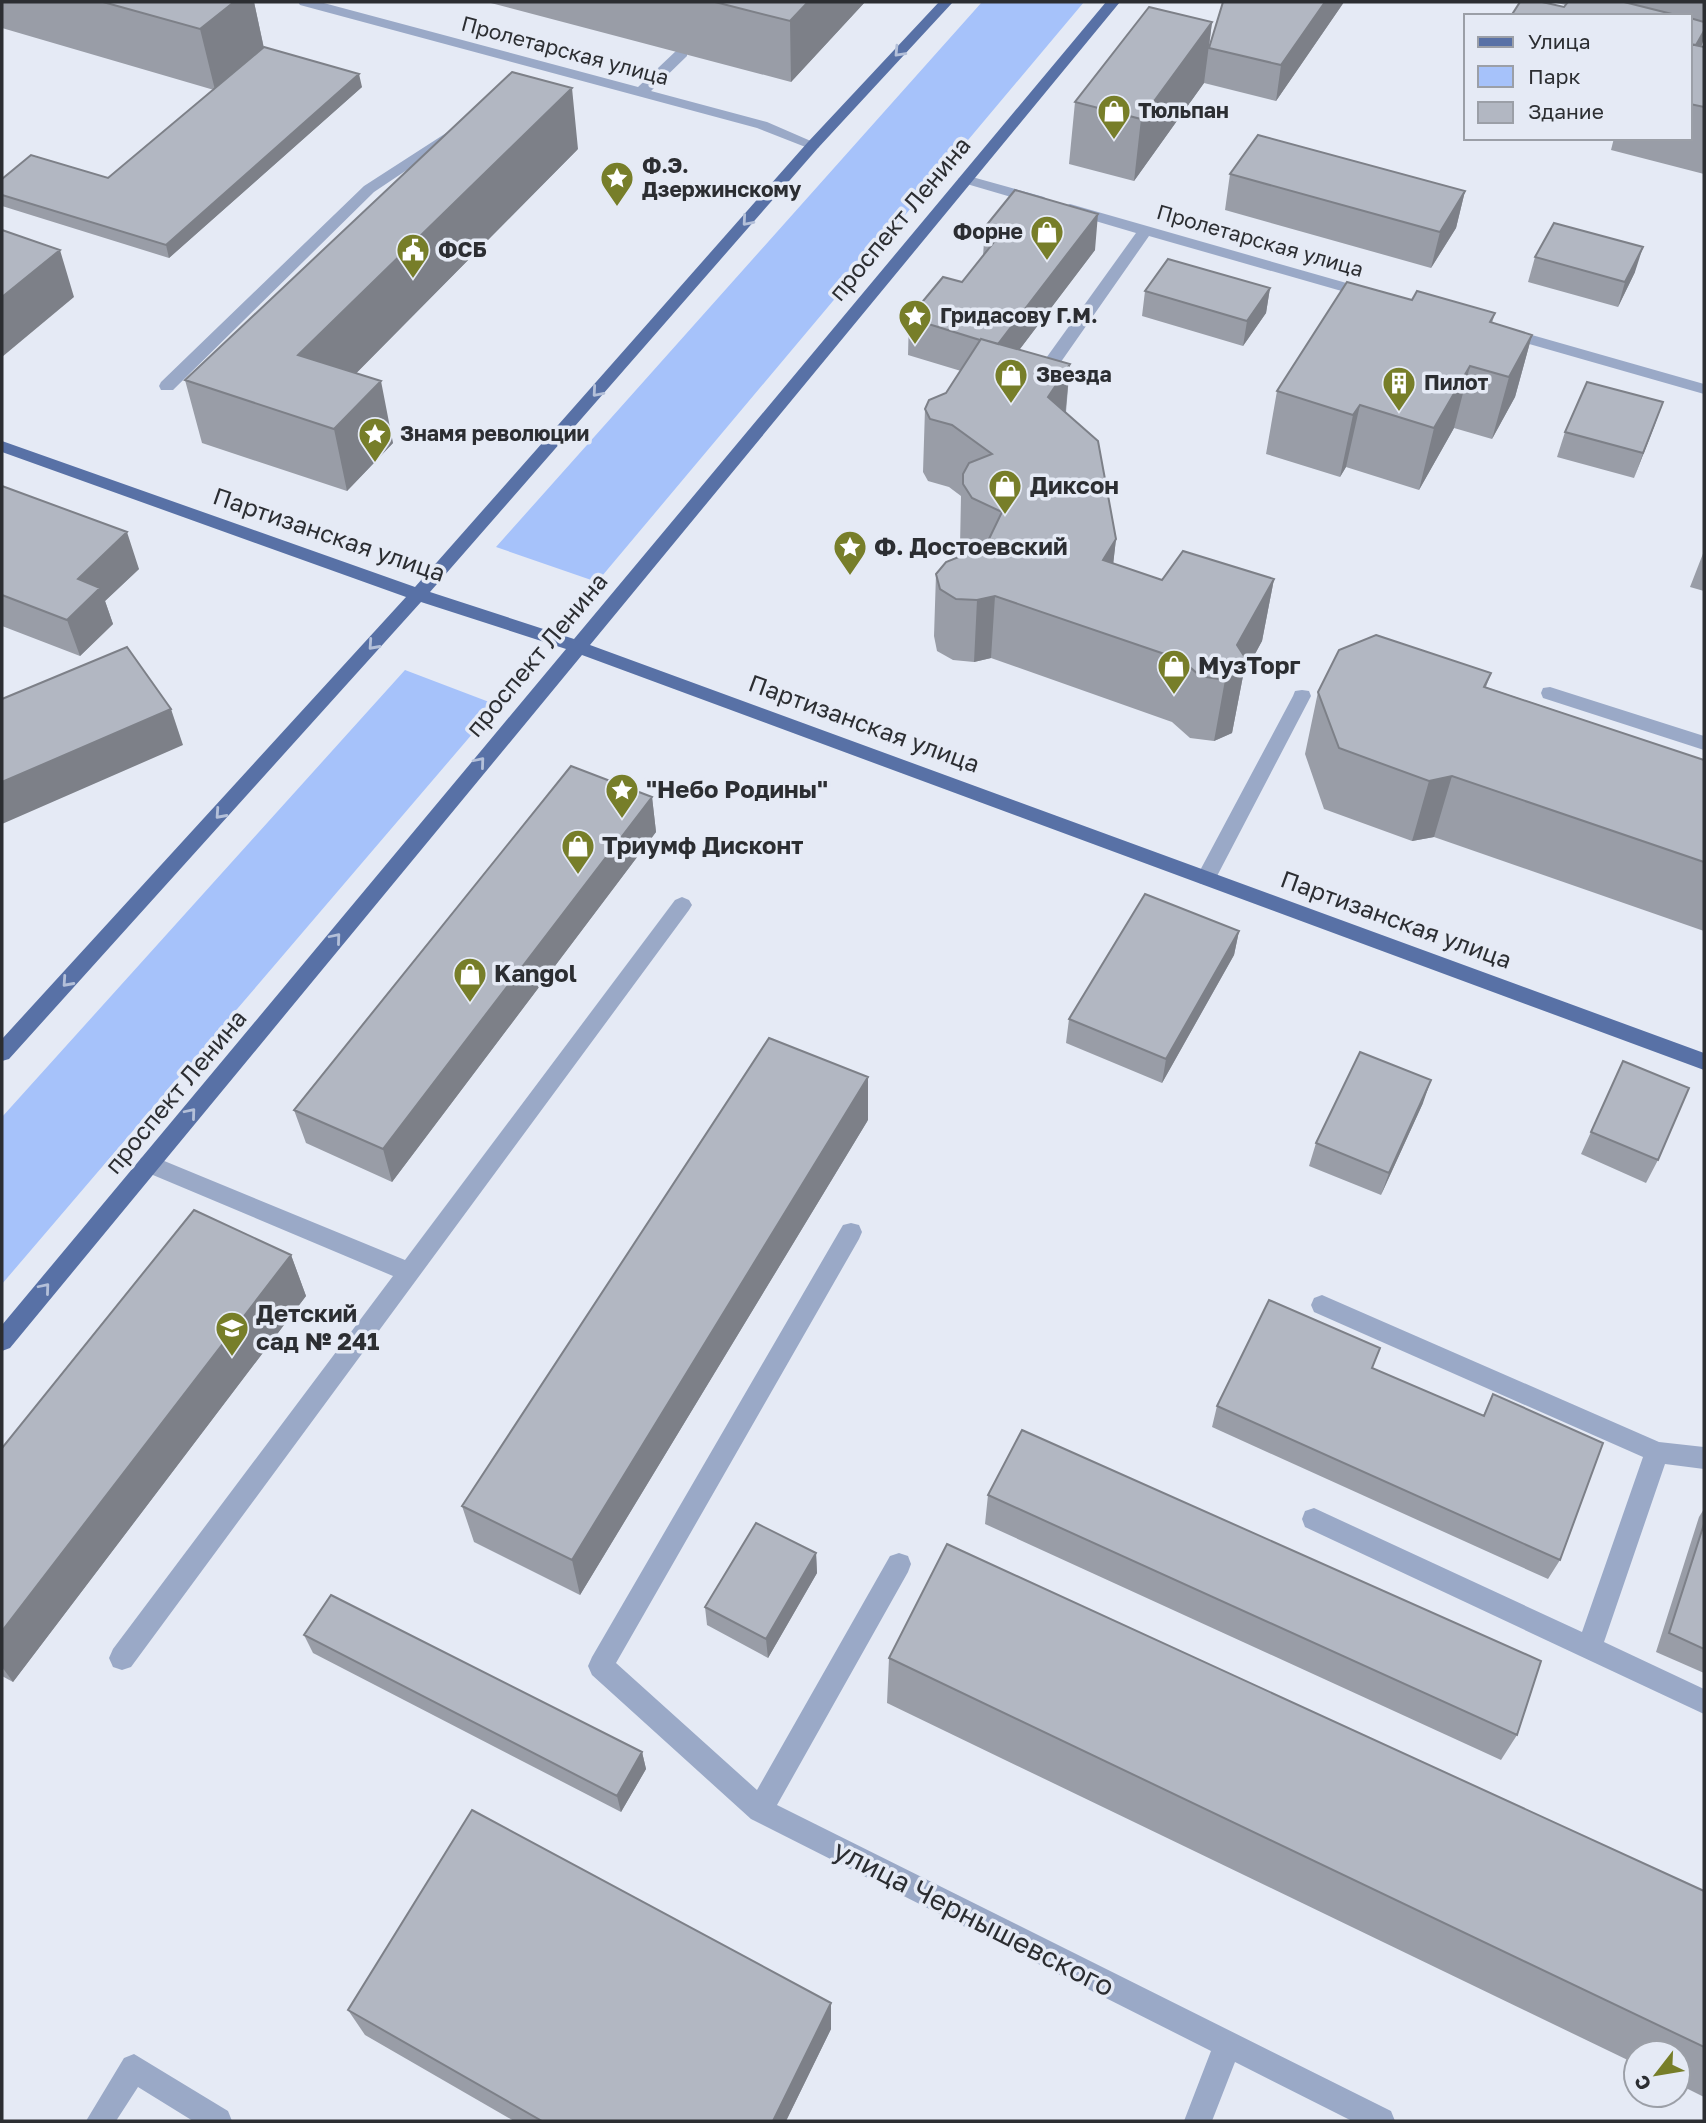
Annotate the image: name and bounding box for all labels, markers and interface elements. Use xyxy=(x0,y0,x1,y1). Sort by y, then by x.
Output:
street label: Пролетарская улица xyxy=(459,10,672,90)
legend xyxy=(1464,14,1692,140)
text: Улица xyxy=(1528,28,1591,54)
one-way arrow xyxy=(895,44,908,57)
text: Парк xyxy=(1528,63,1581,89)
shop icon: Тюльпан xyxy=(1095,92,1133,141)
place label: Тюльпан xyxy=(1138,97,1229,123)
text: Здание xyxy=(1528,98,1604,124)
street label: проспект Ленина xyxy=(822,130,976,306)
place label: Ф.Э. Дзержинскому xyxy=(642,152,802,202)
place icon: Ф.Э. Дзержинскому xyxy=(598,159,636,208)
street label: Пролетарская улица xyxy=(1154,198,1367,282)
one-way arrow xyxy=(743,212,755,225)
shop icon: Форне xyxy=(1028,213,1066,262)
place label: Форне xyxy=(953,218,1023,244)
public building icon: ФСБ xyxy=(394,231,432,280)
place label: ФСБ xyxy=(438,236,487,262)
place icon: Гридасову Г.М. xyxy=(896,297,934,346)
place label: Гридасову Г.М. xyxy=(940,302,1098,328)
shop icon: Звезда xyxy=(992,356,1030,405)
place label: Звезда xyxy=(1036,361,1112,387)
building icon: Пилот xyxy=(1380,364,1418,413)
place label: Пилот xyxy=(1424,369,1488,395)
one-way arrow xyxy=(593,384,605,397)
place icon: Знамя революции xyxy=(356,415,394,464)
place label: Знамя революции xyxy=(400,420,589,446)
shop icon: Диксон xyxy=(986,467,1024,516)
place label: Диксон xyxy=(1030,470,1119,499)
street label: Партизанская улица xyxy=(210,480,449,587)
place icon: Ф. Достоевский xyxy=(831,528,869,577)
place label: Ф. Достоевский xyxy=(874,531,1068,560)
street label: проспект Ленина xyxy=(459,566,613,742)
one-way arrow xyxy=(368,637,381,650)
shop icon: МузТорг xyxy=(1155,647,1193,696)
place label: МузТорг xyxy=(1198,650,1301,679)
street label: Партизанская улица xyxy=(745,667,984,778)
one-way arrow xyxy=(472,758,484,771)
place icon: "Небо Родины" xyxy=(603,771,641,820)
place label: "Небо Родины" xyxy=(646,774,828,803)
one-way arrow xyxy=(215,806,228,819)
shop icon: Триумф Дисконт xyxy=(559,827,597,876)
place label: Триумф Дисконт xyxy=(602,830,804,859)
street label: Партизанская улица xyxy=(1277,863,1516,974)
one-way arrow xyxy=(327,933,340,945)
shop icon: Kangol xyxy=(451,955,489,1004)
place label: Kangol xyxy=(494,958,577,987)
one-way arrow xyxy=(62,974,75,987)
street label: проспект Ленина xyxy=(98,1003,252,1179)
one-way arrow xyxy=(183,1109,195,1122)
one-way arrow xyxy=(37,1284,50,1296)
place label: Детский сад № 241 xyxy=(256,1298,379,1355)
school or university icon: Детский сад № 241 xyxy=(213,1309,251,1358)
street label: улица Чернышевского xyxy=(828,1832,1120,2003)
north arrow xyxy=(1622,2039,1692,2109)
text: С xyxy=(1629,2071,1655,2095)

